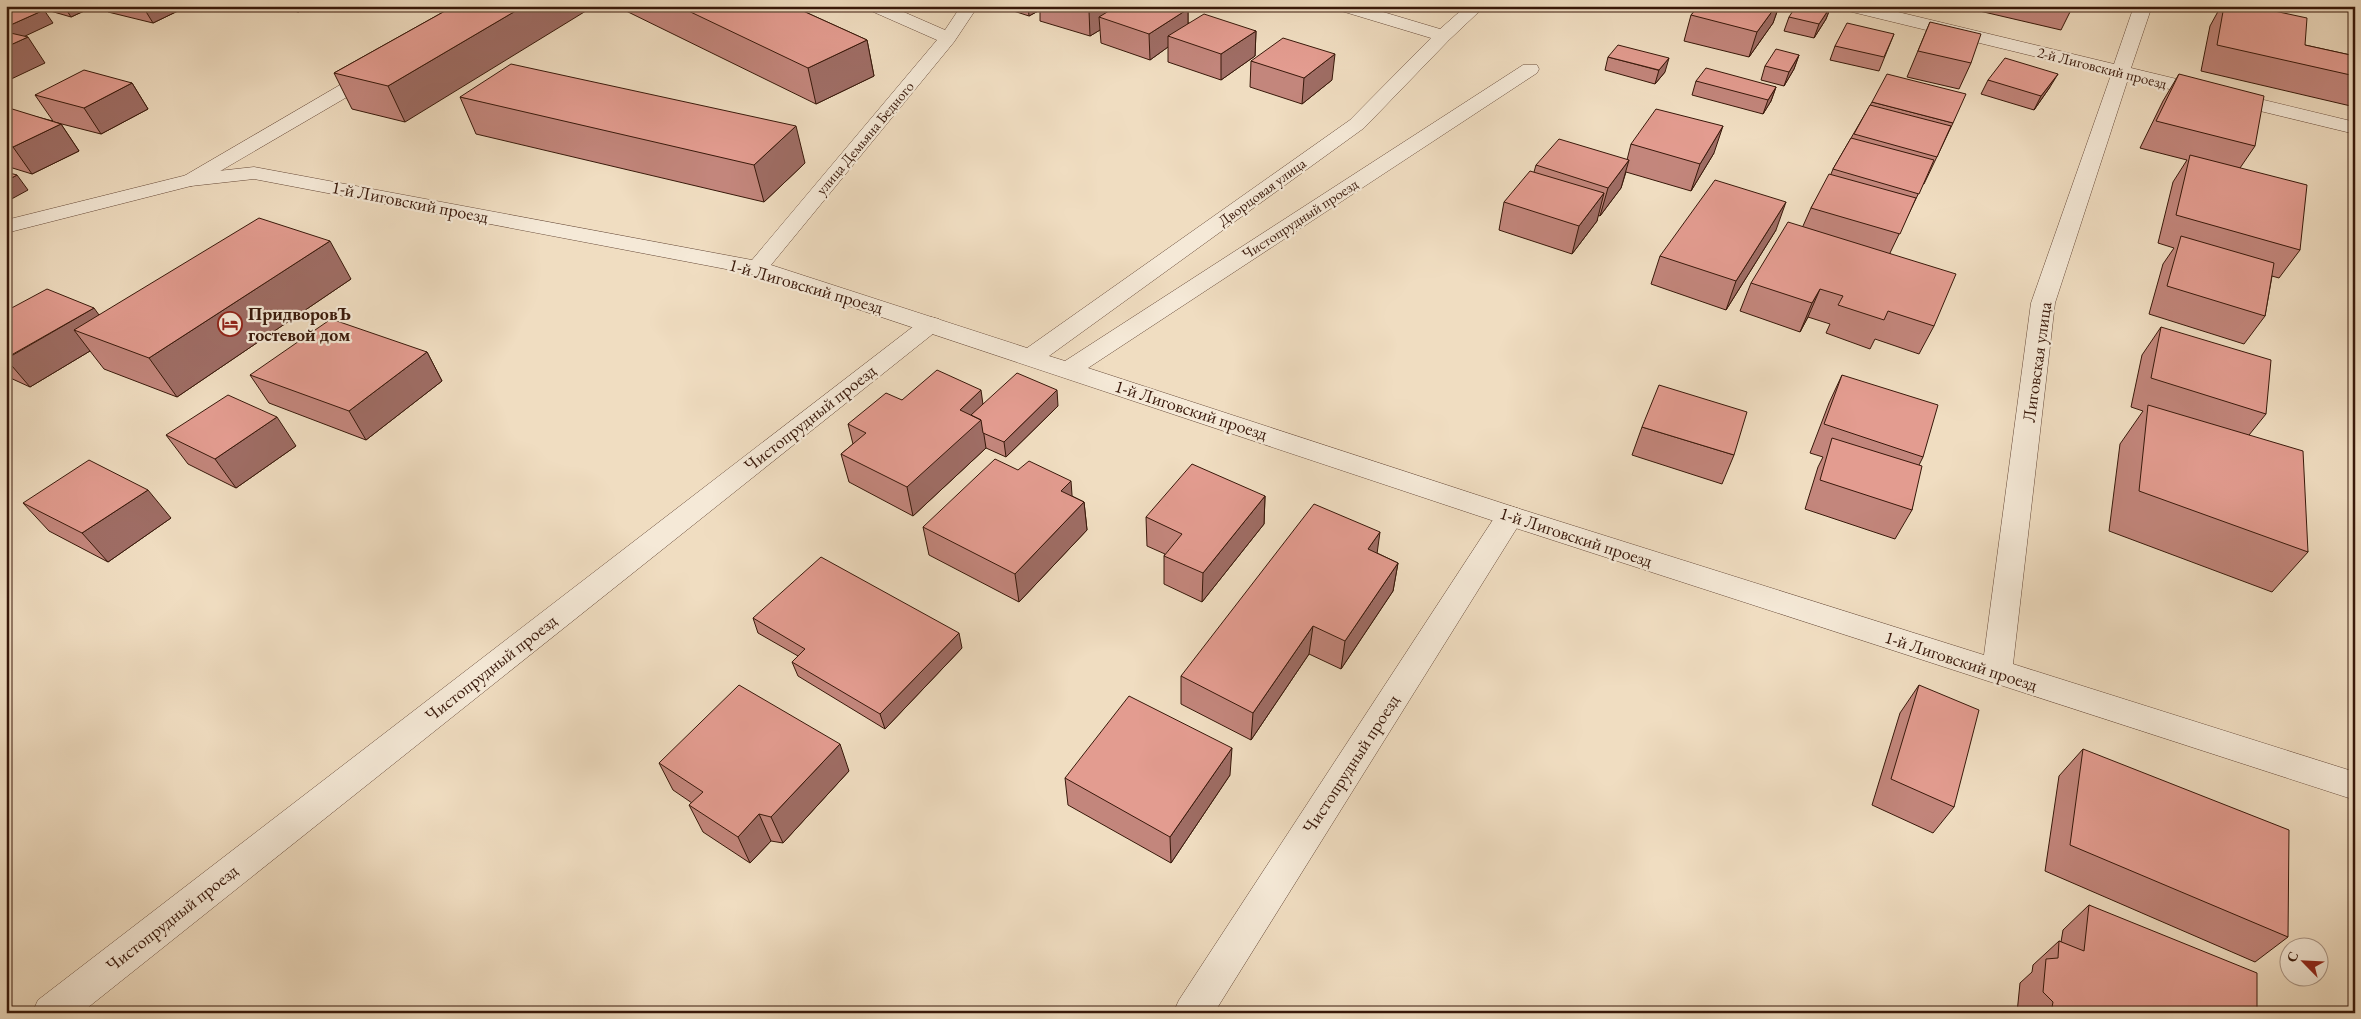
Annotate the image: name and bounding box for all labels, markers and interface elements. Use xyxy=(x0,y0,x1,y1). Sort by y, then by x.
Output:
street label: 2-й Лиговский проезд xyxy=(2035,42,2169,93)
street label: улица Демьяна Бедного xyxy=(811,77,918,199)
street label: Дворцовая улица xyxy=(1214,153,1310,230)
street label: Чистопрудный проезд xyxy=(1238,174,1361,263)
street label: 1-й Лиговский проезд xyxy=(330,175,490,228)
street label: 1-й Лиговский проезд xyxy=(726,253,886,319)
street label: Лиговская улица xyxy=(2017,299,2056,424)
place label: ПридворовЪ гостевой дом xyxy=(248,302,351,346)
hotel icon: ПридворовЪ гостевой дом xyxy=(217,311,243,337)
street label: Чистопрудный проезд xyxy=(739,359,880,476)
street label: 1-й Лиговский проезд xyxy=(1112,374,1270,445)
street label: 1-й Лиговский проезд xyxy=(1497,501,1655,572)
street label: Чистопрудный проезд xyxy=(420,609,561,726)
street label: 1-й Лиговский проезд xyxy=(1882,625,2040,696)
street label: Чистопрудный проезд xyxy=(1297,690,1404,838)
street label: Чистопрудный проезд xyxy=(101,859,242,976)
north arrow xyxy=(2278,936,2328,986)
text: С xyxy=(2282,948,2302,965)

